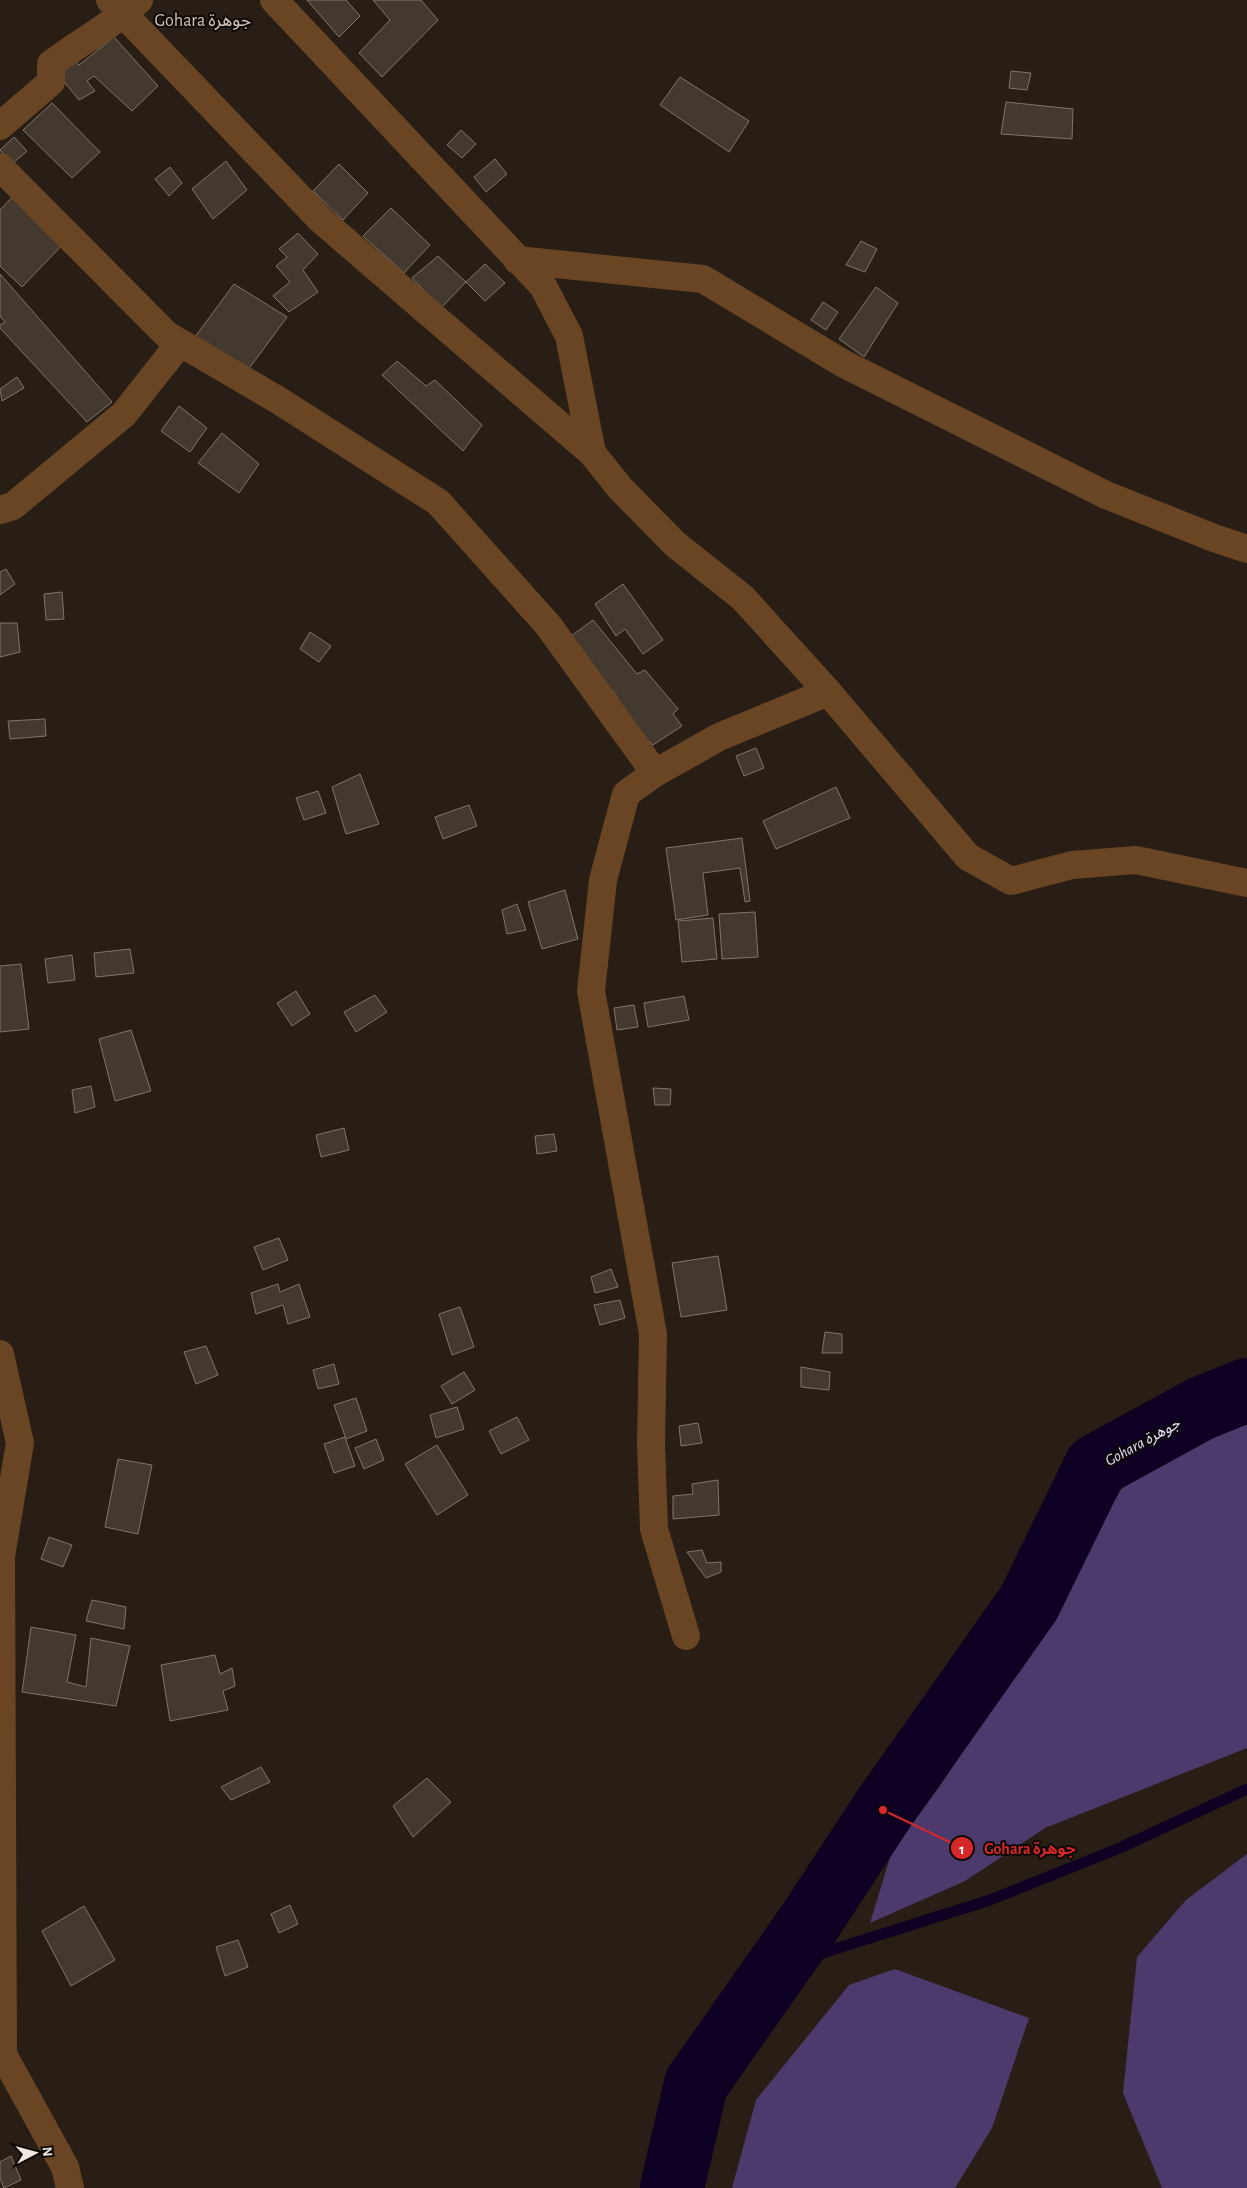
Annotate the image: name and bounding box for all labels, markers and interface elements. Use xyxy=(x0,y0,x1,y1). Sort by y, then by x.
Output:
district label: Gohara جوهرة xyxy=(155,12,251,31)
water label: Gohara جوهرة xyxy=(1102,1415,1184,1470)
callout: Gohara جوهرة xyxy=(949,1833,1086,1864)
text: Gohara جوهرة xyxy=(984,1841,1076,1858)
text: 1 xyxy=(959,1842,965,1857)
north arrow xyxy=(10,2128,60,2178)
text: N xyxy=(39,2146,54,2157)

